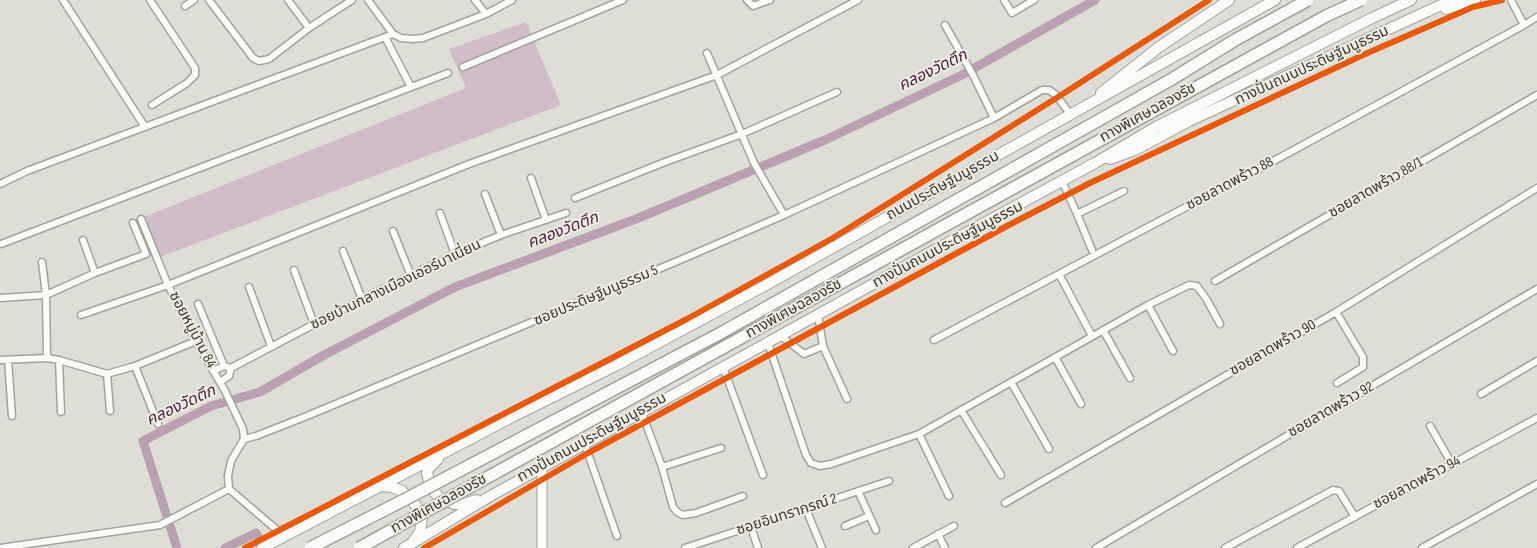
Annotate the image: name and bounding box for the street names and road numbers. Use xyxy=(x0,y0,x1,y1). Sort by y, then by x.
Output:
street label: ทางปั่นถนนประดิษฐ์มนูธรรม xyxy=(1232,22,1392,110)
street label: ทางพิเศษฉลองรัช xyxy=(1097,79,1199,147)
street label: ถนนประดิษฐ์มนูธรรม xyxy=(883,148,1003,224)
street label: ซอยลาดพร้าว 88 xyxy=(1183,153,1277,215)
street label: ซอยลาดพร้าว 88/1 xyxy=(1326,154,1426,222)
street label: ทางปั่นถนนประดิษฐ์มนูธรรม xyxy=(870,198,1026,292)
street label: ซอยบ้านกลางเมืองเออร์บาเนี่ยน xyxy=(308,236,484,334)
street label: ซอยประดิษฐ์มนูธรรม 5 xyxy=(531,262,661,330)
street label: ทางพิเศษฉลองรัช xyxy=(743,275,845,343)
street label: ซอยหมู่บ้าน 84 xyxy=(164,289,220,371)
street label: ซอยลาดพร้าว 90 xyxy=(1227,316,1319,380)
street label: ซอยลาดพร้าว 92 xyxy=(1285,378,1377,442)
street label: ทางปั่นถนนประดิษฐ์มนูธรรม xyxy=(514,389,670,487)
street label: ซอยลาดพร้าว 94 xyxy=(1370,452,1464,514)
street label: ทางพิเศษฉลองรัช xyxy=(388,470,490,538)
street label: ซอยอินทราภรณ์ 2 xyxy=(734,490,840,540)

